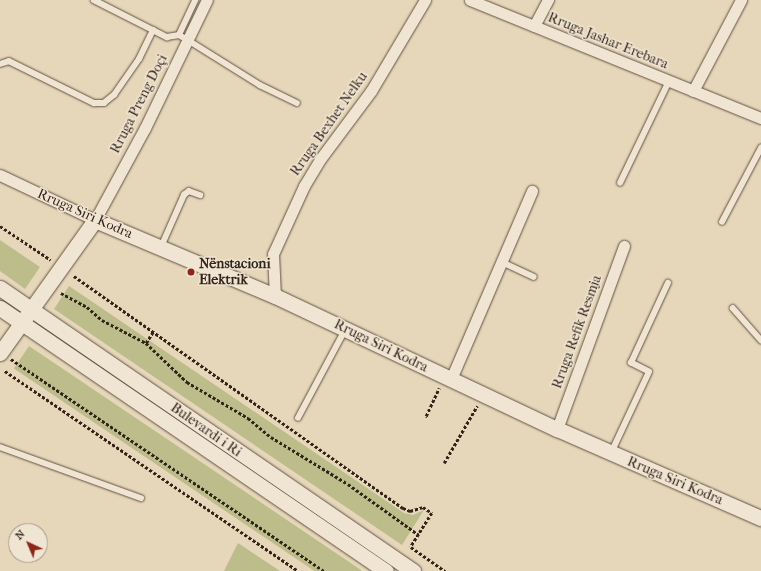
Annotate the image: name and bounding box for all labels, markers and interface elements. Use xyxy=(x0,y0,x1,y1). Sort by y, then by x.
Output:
street label: Rruga Jashar Erebara xyxy=(545,9,671,73)
street label: Rruga Preng Doçi xyxy=(107,52,171,156)
street label: Rruga Bexhet Nelku xyxy=(287,69,371,179)
street label: Rruga Siri Kodra xyxy=(35,185,135,243)
place label: Nënstacioni Elektrik xyxy=(199,256,271,288)
marker: Nënstacioni Elektrik xyxy=(186,267,196,277)
street label: Rruga Refik Resmja xyxy=(549,273,605,391)
street label: Rruga Siri Kodra xyxy=(331,316,431,376)
street label: Bulevardi i Ri xyxy=(167,399,245,461)
street label: Rruga Siri Kodra xyxy=(625,453,725,509)
north arrow xyxy=(8,523,48,563)
text: N xyxy=(12,527,28,542)

